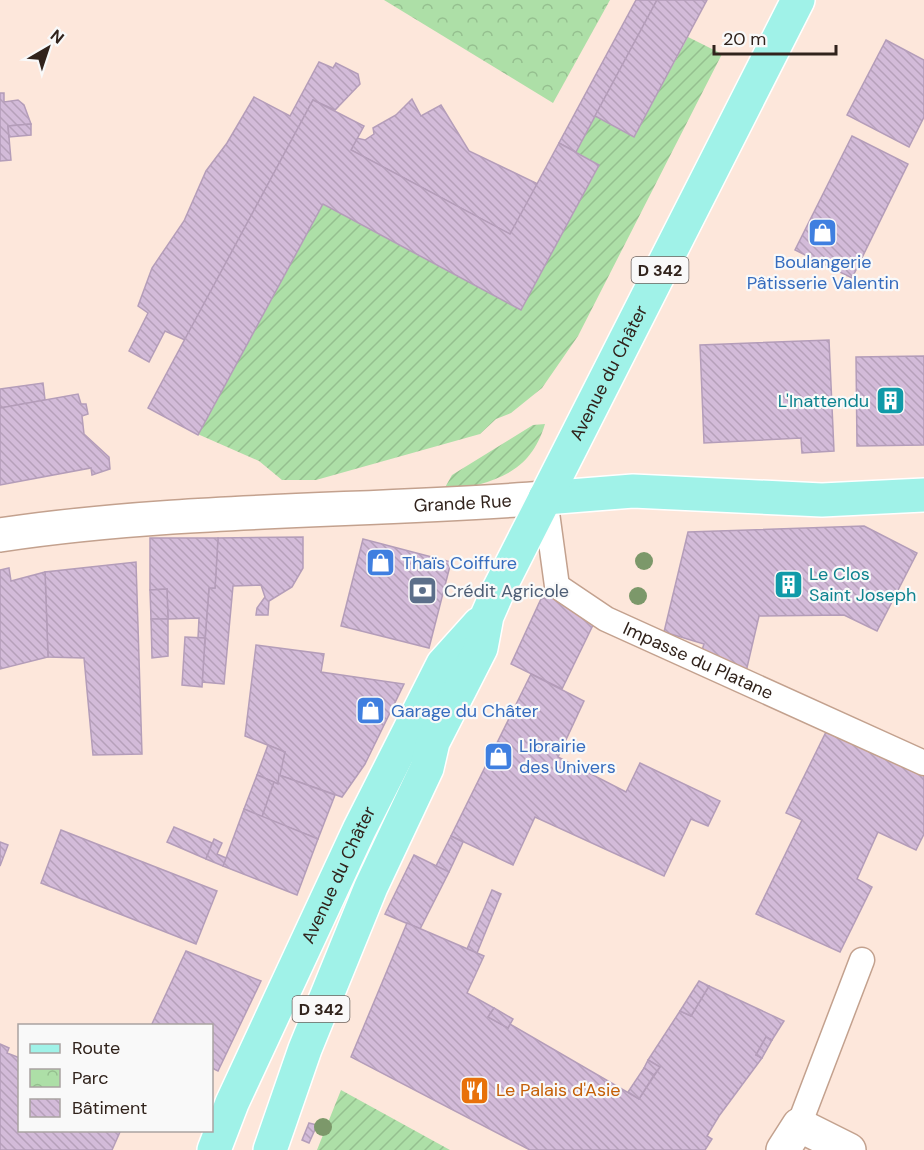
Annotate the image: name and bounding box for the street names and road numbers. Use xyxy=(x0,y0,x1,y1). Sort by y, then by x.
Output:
road number: D 342 xyxy=(632,257,688,283)
street label: Avenue du Châter xyxy=(564,301,653,445)
street label: Grande Rue xyxy=(413,488,512,518)
street label: Impasse du Platane xyxy=(619,616,777,705)
street label: Avenue du Châter xyxy=(296,802,381,947)
road number: D 342 xyxy=(292,996,350,1022)

